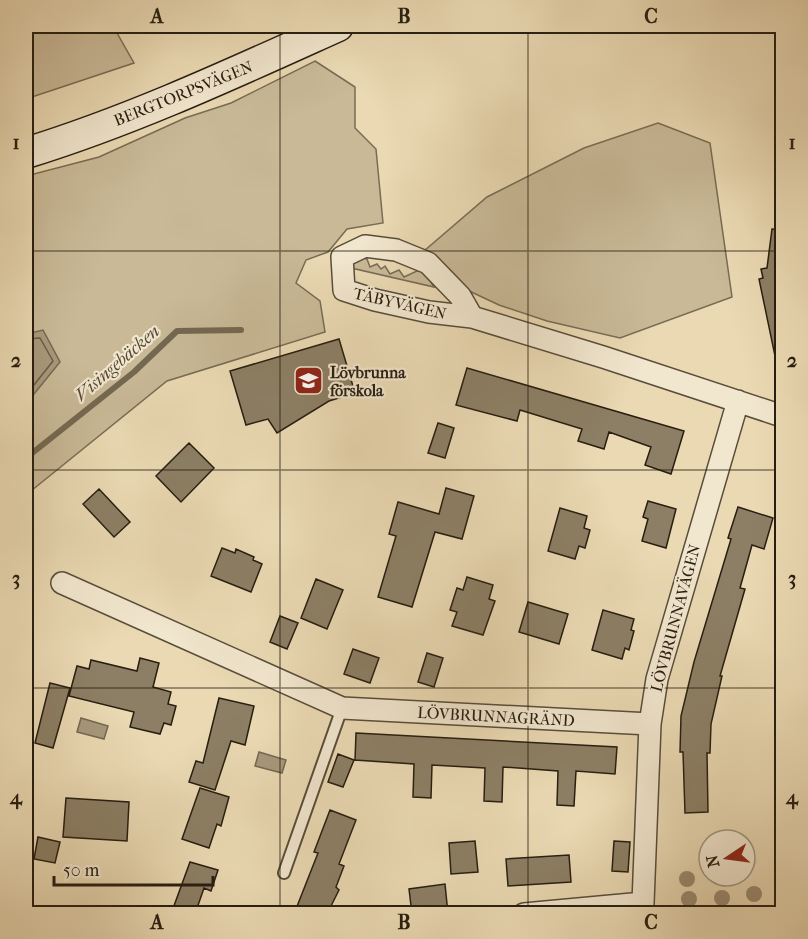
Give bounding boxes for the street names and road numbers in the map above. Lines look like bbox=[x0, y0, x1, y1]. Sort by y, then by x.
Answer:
street label: BERGTORPSVÄGEN bbox=[111, 57, 255, 130]
street label: TÄBYVÄGEN bbox=[351, 284, 448, 323]
street label: LÖVBRUNNAVÄGEN bbox=[647, 542, 704, 694]
street label: LÖVBRUNNAGRÄND bbox=[417, 703, 575, 730]

